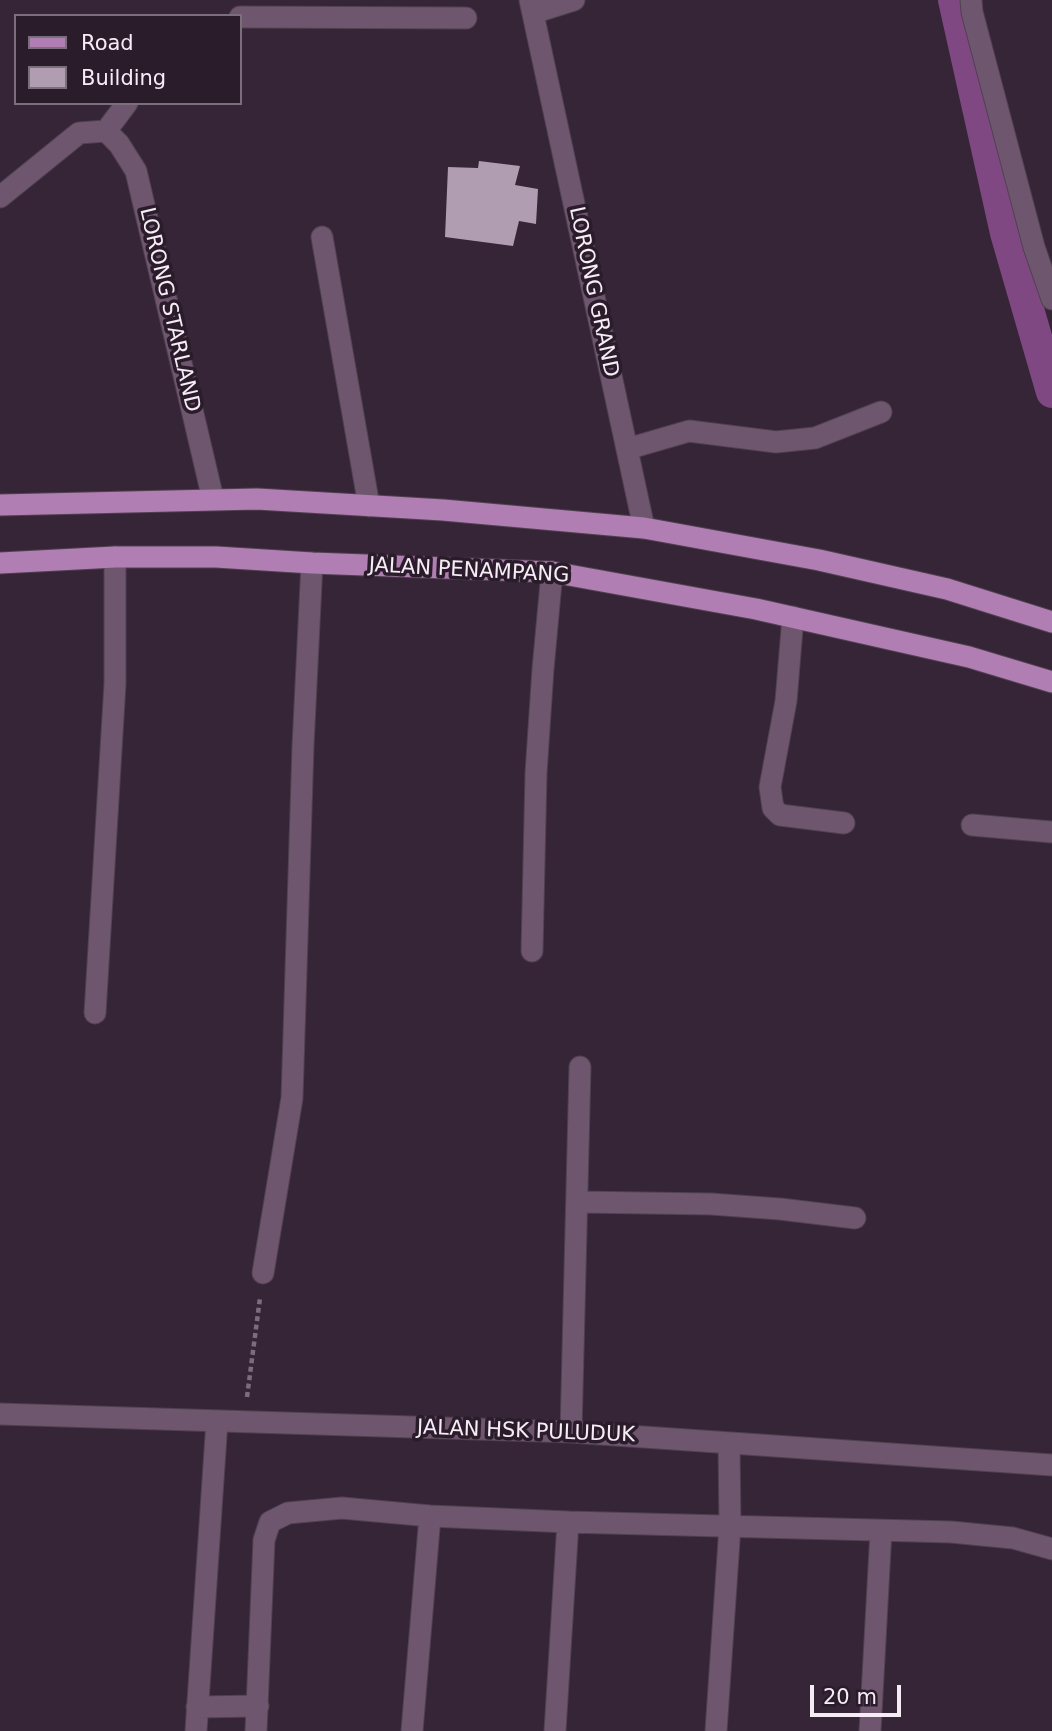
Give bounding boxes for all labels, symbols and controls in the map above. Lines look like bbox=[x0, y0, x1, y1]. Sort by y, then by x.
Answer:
legend bbox=[14, 14, 242, 105]
text: Road bbox=[81, 31, 134, 55]
text: Building bbox=[81, 66, 166, 90]
street label: LORONG STARLAND bbox=[133, 205, 205, 415]
street label: LORONG GRAND bbox=[563, 205, 623, 379]
street label: JALAN PENAMPANG bbox=[368, 553, 570, 589]
street label: JALAN HSK PULUDUK bbox=[417, 1416, 635, 1448]
scale bar bbox=[814, 1672, 905, 1716]
text: 20 m bbox=[823, 1685, 877, 1709]

